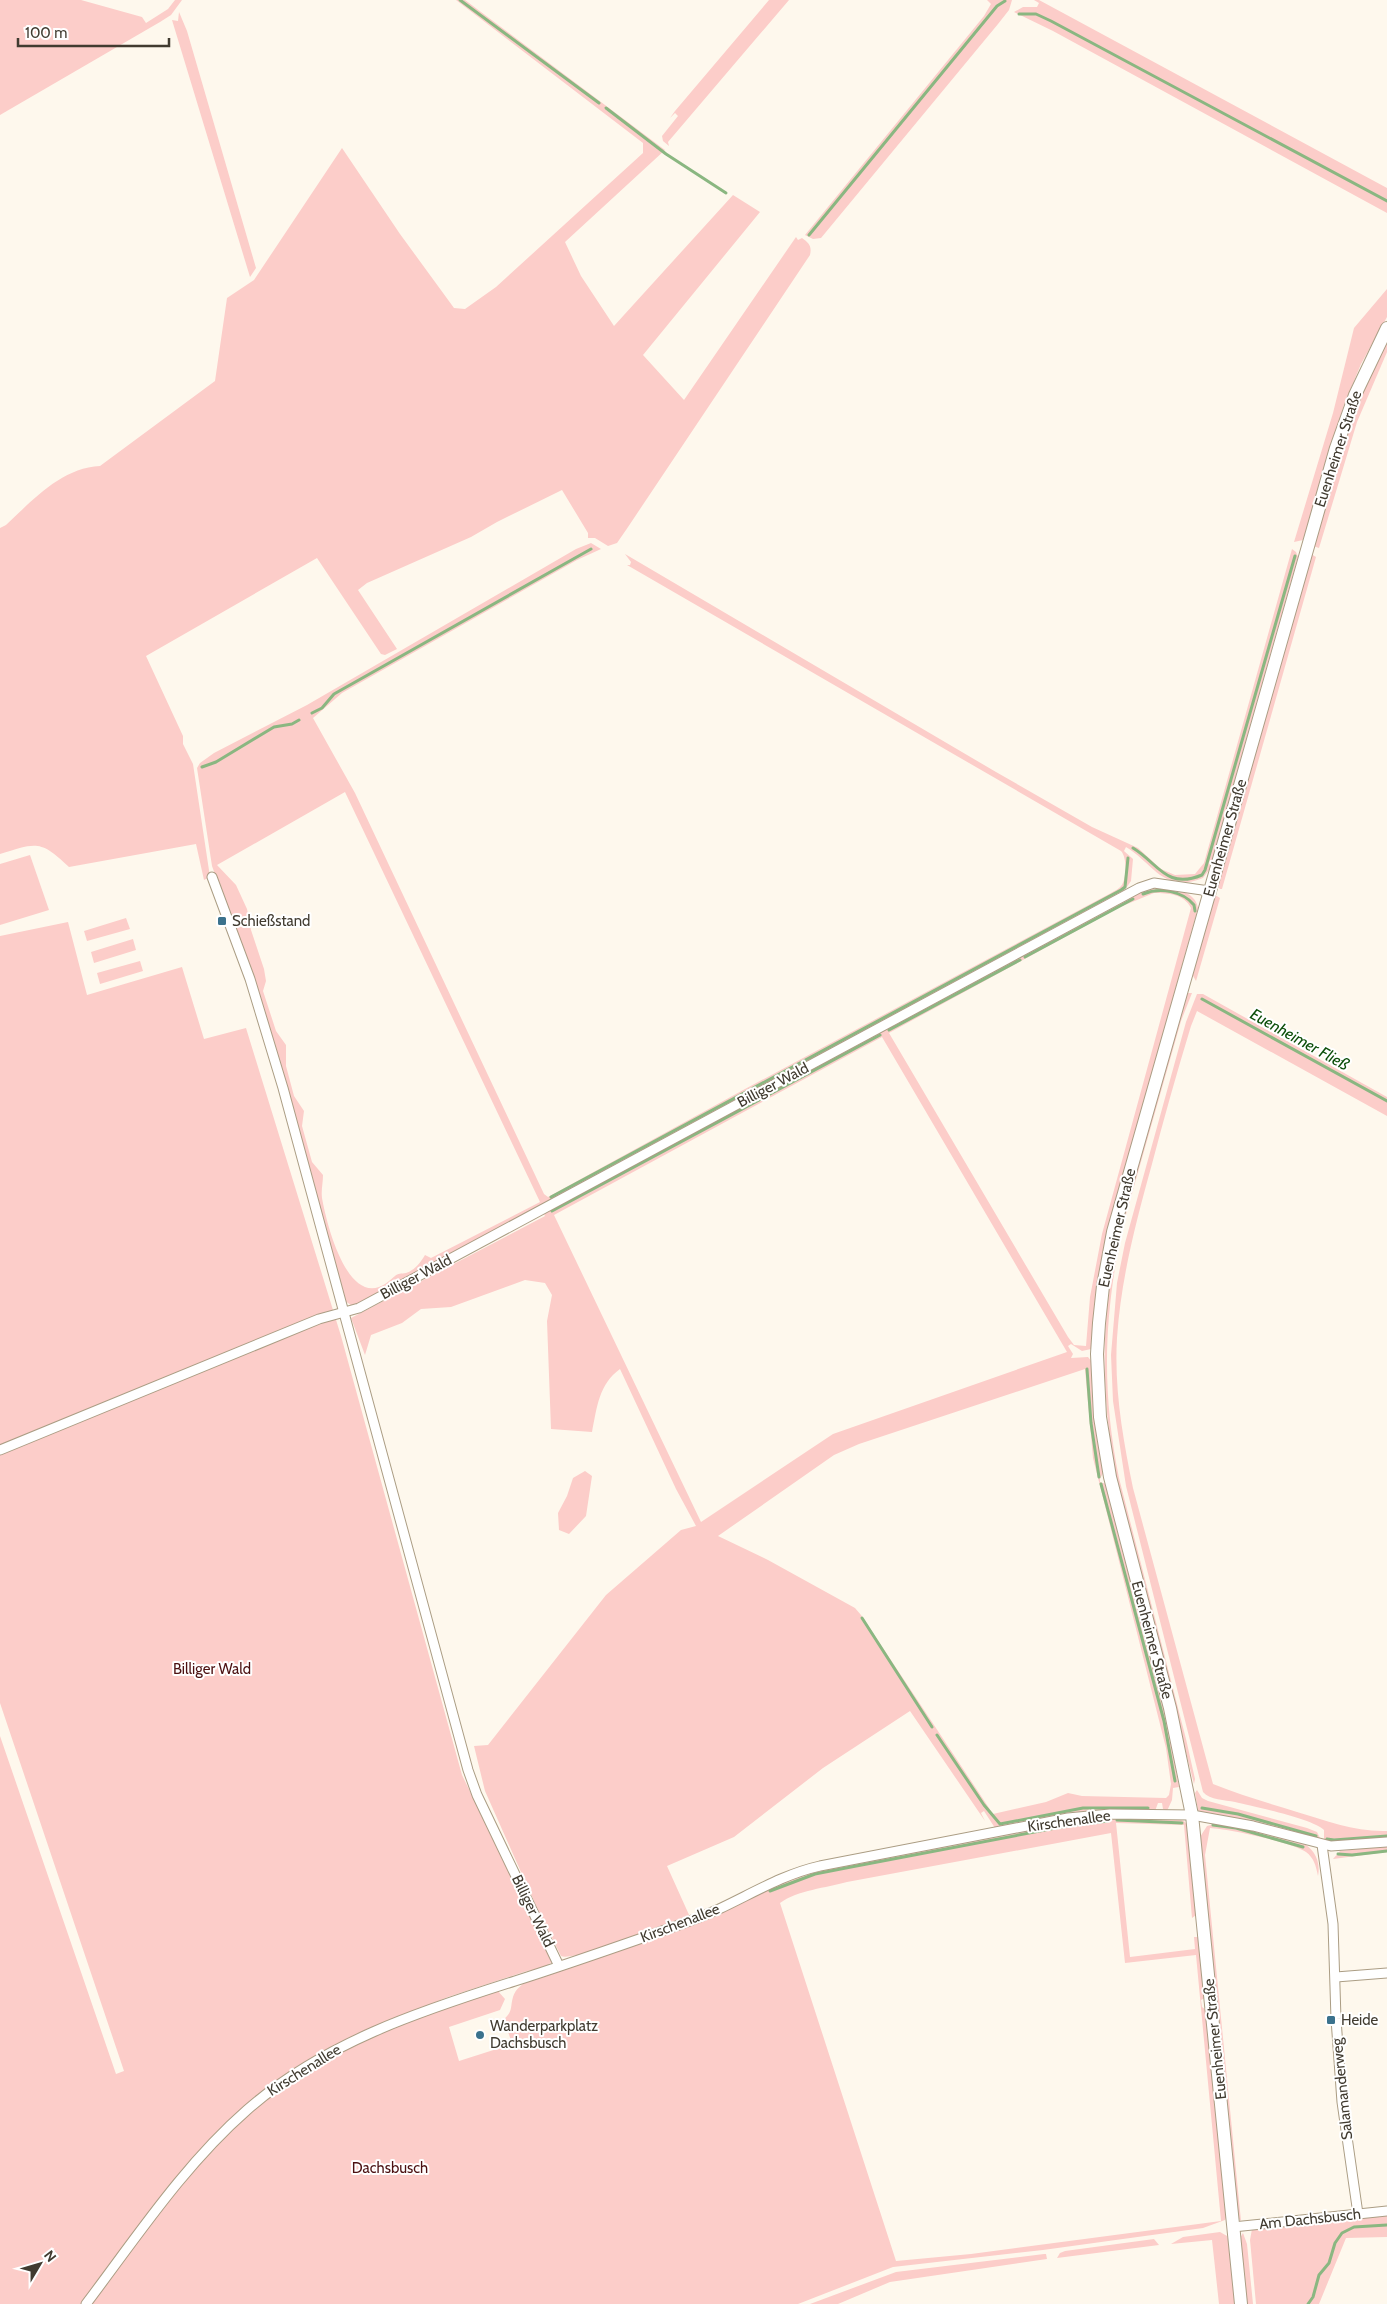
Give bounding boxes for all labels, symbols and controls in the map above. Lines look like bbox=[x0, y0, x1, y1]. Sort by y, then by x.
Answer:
scale bar bbox=[18, 15, 169, 47]
text: 100 m bbox=[25, 24, 67, 42]
street label: Euenheimer Straße bbox=[1311, 388, 1365, 510]
street label: Euenheimer Straße bbox=[1200, 777, 1250, 899]
place label: Schießstand bbox=[232, 912, 310, 930]
marker: Schießstand bbox=[216, 915, 228, 927]
water label: Euenheimer Fließ bbox=[1247, 1005, 1353, 1074]
street label: Billiger Wald bbox=[734, 1059, 812, 1111]
street label: Euenheimer Straße bbox=[1095, 1166, 1140, 1289]
street label: Billiger Wald bbox=[377, 1251, 455, 1303]
street label: Euenheimer Straße bbox=[1128, 1579, 1177, 1701]
park label: Billiger Wald bbox=[173, 1660, 251, 1678]
street label: Kirschenallee bbox=[1026, 1806, 1112, 1836]
street label: Billiger Wald bbox=[508, 1872, 558, 1950]
street label: Kirschenallee bbox=[638, 1900, 723, 1946]
street label: Euenheimer Straße bbox=[1200, 1977, 1230, 2100]
place label: Heide bbox=[1341, 2011, 1379, 2029]
marker: Heide bbox=[1325, 2014, 1337, 2026]
place label: Wanderparkplatz Dachsbusch bbox=[490, 2017, 598, 2052]
marker: Wanderparkplatz Dachsbusch bbox=[474, 2029, 486, 2041]
street label: Salamanderweg bbox=[1328, 2037, 1356, 2141]
street label: Kirschenallee bbox=[264, 2040, 344, 2100]
park label: Dachsbusch bbox=[352, 2159, 428, 2177]
street label: Am Dachsbusch bbox=[1258, 2205, 1362, 2233]
north arrow bbox=[15, 2239, 65, 2289]
text: N bbox=[40, 2247, 60, 2265]

